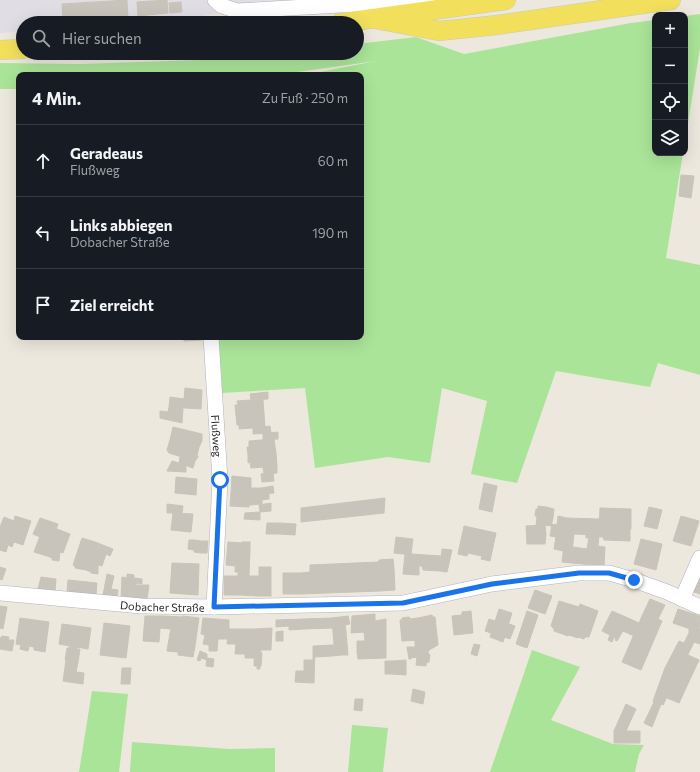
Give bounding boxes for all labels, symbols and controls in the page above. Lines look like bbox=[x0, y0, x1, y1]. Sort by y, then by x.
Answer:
map controls bbox=[652, 12, 688, 156]
button: + bbox=[652, 12, 688, 48]
search box bbox=[16, 16, 364, 60]
icon: search bbox=[30, 27, 52, 49]
text: Hier suchen bbox=[62, 29, 142, 47]
button: − bbox=[652, 48, 688, 84]
button: locate bbox=[652, 84, 688, 120]
text: 4 Min. bbox=[32, 88, 81, 109]
text: Zu Fuß · 250 m bbox=[262, 90, 348, 106]
button: layers bbox=[652, 120, 688, 156]
text: Geradeaus bbox=[70, 144, 143, 162]
icon: ahead bbox=[32, 150, 54, 172]
text: 60 m bbox=[318, 153, 348, 169]
text: Flußweg bbox=[70, 162, 120, 178]
text: Links abbiegen bbox=[70, 216, 172, 234]
icon: left bbox=[32, 222, 54, 244]
text: 190 m bbox=[312, 225, 348, 241]
text: Dobacher Straße bbox=[70, 234, 170, 250]
icon: arrive bbox=[32, 294, 54, 316]
text: Ziel erreicht bbox=[70, 296, 154, 314]
street label: Flußweg bbox=[209, 414, 225, 457]
route start bbox=[211, 471, 229, 489]
route end bbox=[625, 571, 643, 589]
street label: Dobacher Straße bbox=[120, 598, 205, 613]

